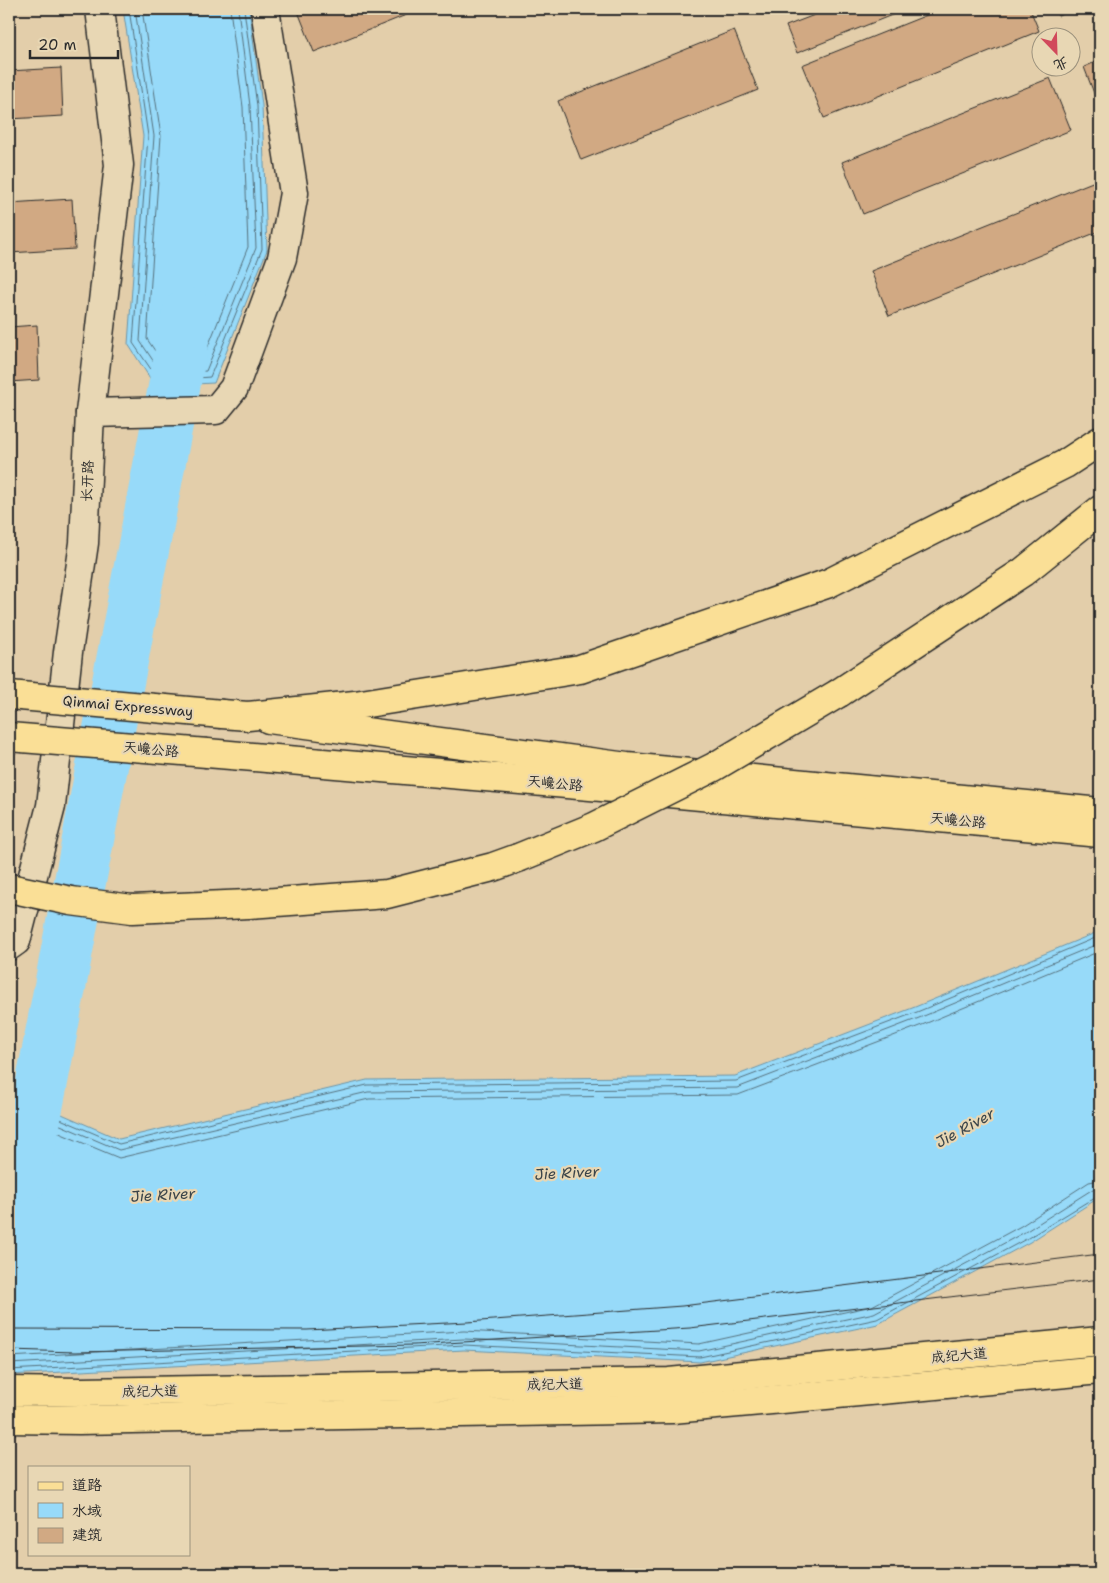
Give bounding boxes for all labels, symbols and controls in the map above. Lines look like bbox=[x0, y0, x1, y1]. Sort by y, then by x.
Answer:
scale bar bbox=[30, 28, 118, 60]
north arrow bbox=[1032, 28, 1082, 78]
text: 20 m bbox=[38, 35, 77, 55]
text: 北 bbox=[1051, 53, 1071, 75]
street label: 长开路 bbox=[77, 460, 97, 502]
street label: Qinmai Expressway bbox=[62, 691, 194, 721]
street label: 天巉公路 bbox=[122, 738, 180, 760]
street label: 天巉公路 bbox=[526, 772, 584, 794]
street label: 天巉公路 bbox=[929, 809, 987, 831]
water label: Jie River bbox=[932, 1103, 999, 1152]
water label: Jie River bbox=[534, 1161, 601, 1185]
water label: Jie River bbox=[130, 1183, 197, 1207]
street label: 成纪大道 bbox=[930, 1344, 988, 1366]
street label: 成纪大道 bbox=[527, 1375, 583, 1393]
street label: 成纪大道 bbox=[122, 1382, 178, 1400]
legend bbox=[28, 1466, 190, 1556]
text: 道路 bbox=[72, 1475, 102, 1495]
text: 水域 bbox=[72, 1501, 102, 1521]
text: 建筑 bbox=[72, 1525, 102, 1545]

